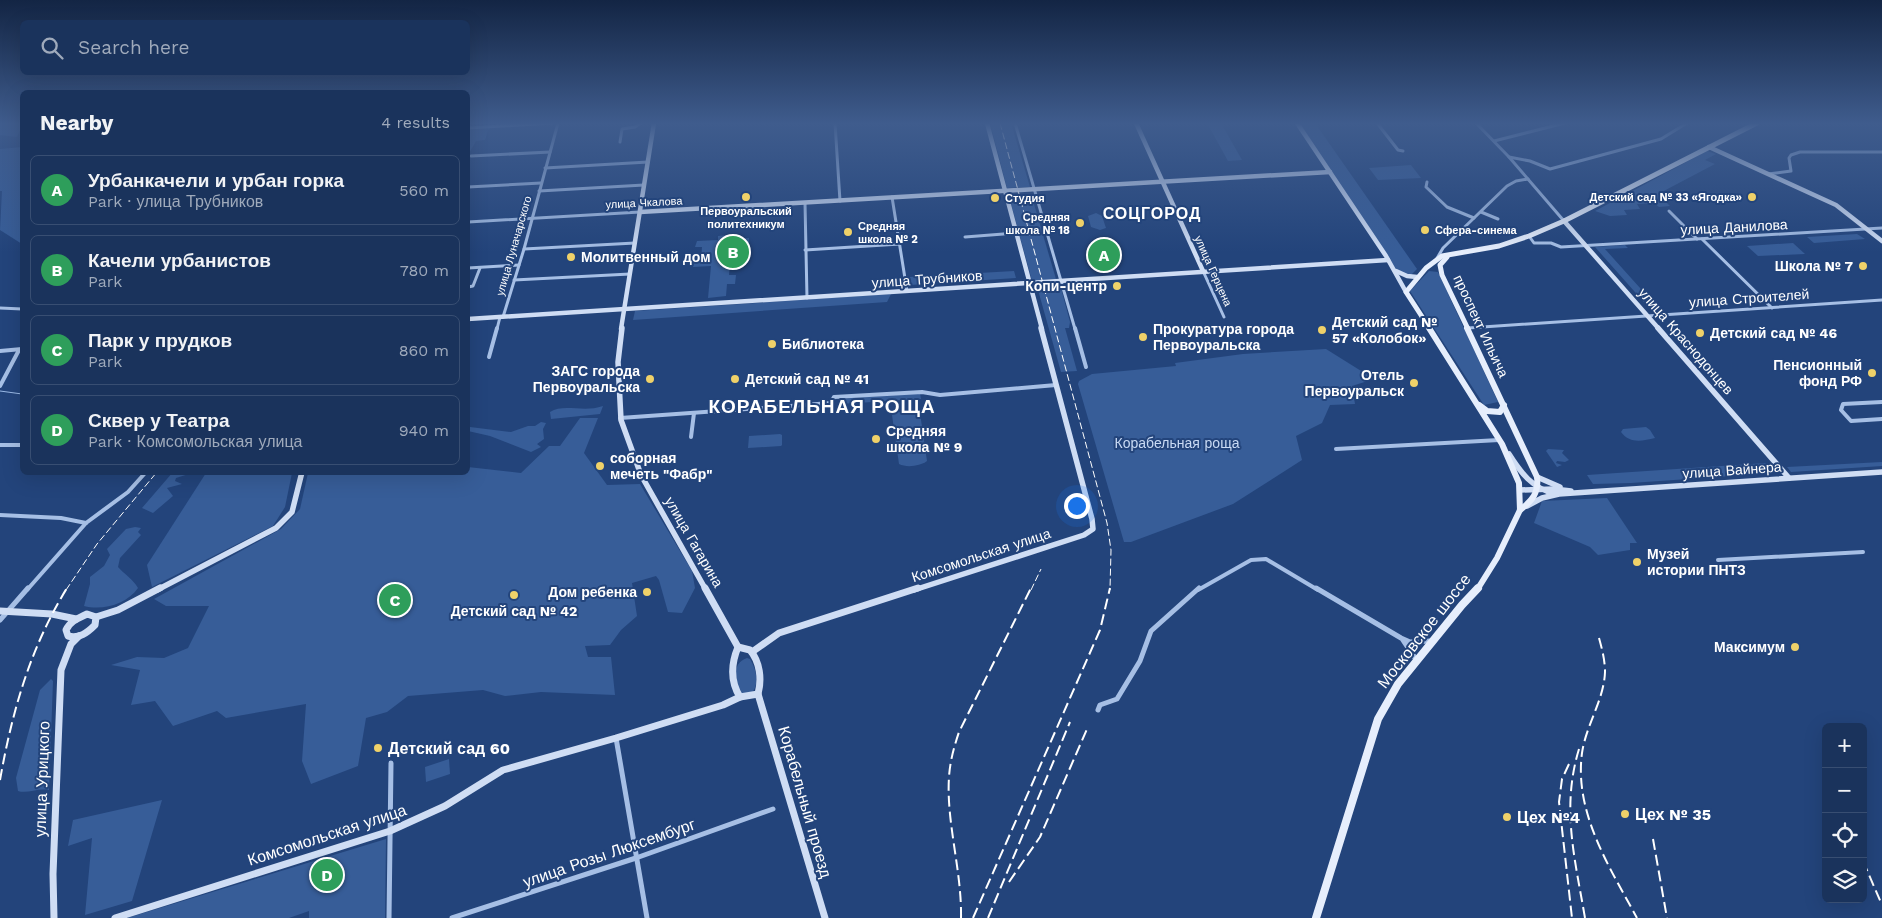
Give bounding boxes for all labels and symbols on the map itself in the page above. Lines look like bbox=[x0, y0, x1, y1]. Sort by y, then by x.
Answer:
marker: Первоуральский политехникум bbox=[740, 191, 752, 203]
place label: Детский сад № 33 «Ягодка» bbox=[1589, 191, 1743, 204]
marker: Детский сад № 33 «Ягодка» bbox=[1746, 191, 1758, 203]
marker: Студия bbox=[989, 192, 1001, 204]
place label: Студия bbox=[1005, 192, 1045, 205]
street label: улица Чкалова bbox=[605, 194, 684, 212]
street label: улица Луначарского bbox=[494, 195, 534, 297]
district label: СОЦГОРОД bbox=[1103, 204, 1201, 223]
place label: Первоуральский политехникум bbox=[700, 205, 792, 231]
place label: Средняя школа № 18 bbox=[1005, 211, 1070, 237]
street label: улица Данилова bbox=[1680, 216, 1788, 238]
marker: Средняя школа № 18 bbox=[1074, 217, 1086, 229]
place label: Средняя школа № 2 bbox=[858, 220, 918, 246]
marker: Сфера-синема bbox=[1419, 224, 1431, 236]
place label: Сфера-синема bbox=[1435, 224, 1518, 237]
marker: Средняя школа № 2 bbox=[842, 226, 854, 238]
pin: B bbox=[717, 233, 749, 271]
street label: улица Герцена bbox=[1192, 234, 1235, 309]
pin: A bbox=[1088, 236, 1120, 274]
place label: Молитвенный дом bbox=[581, 249, 711, 265]
marker: Молитвенный дом bbox=[565, 251, 577, 263]
place label: Школа № 7 bbox=[1775, 258, 1853, 274]
marker: Школа № 7 bbox=[1857, 260, 1869, 272]
street label: улица Трубников bbox=[871, 267, 983, 291]
street label: проспект Ильича bbox=[1450, 272, 1512, 380]
place label: Копи-центр bbox=[1025, 278, 1107, 294]
marker: Копи-центр bbox=[1111, 280, 1123, 292]
street label: улица Краснодонцев bbox=[1635, 284, 1737, 398]
street label: улица Строителей bbox=[1688, 286, 1810, 310]
place label: Детский сад № 57 «Колобок» bbox=[1332, 314, 1437, 346]
place label: Прокуратура города Первоуральска bbox=[1153, 321, 1294, 353]
marker: Детский сад № 57 «Колобок» bbox=[1316, 324, 1328, 336]
place label: Детский сад № 46 bbox=[1710, 325, 1837, 341]
marker: Детский сад № 46 bbox=[1694, 327, 1706, 339]
marker: Прокуратура города Первоуральска bbox=[1137, 331, 1149, 343]
place label: Библиотека bbox=[782, 336, 864, 352]
marker: Библиотека bbox=[766, 338, 778, 350]
place label: Пенсионный фонд РФ bbox=[1773, 357, 1862, 389]
place label: ЗАГС города Первоуральска bbox=[533, 363, 640, 395]
place label: Отель Первоуральск bbox=[1305, 367, 1405, 399]
marker: Пенсионный фонд РФ bbox=[1866, 367, 1878, 379]
place label: Детский сад № 41 bbox=[745, 371, 869, 387]
marker: ЗАГС города Первоуральска bbox=[644, 373, 656, 385]
marker: Детский сад № 41 bbox=[729, 373, 741, 385]
marker: Отель Первоуральск bbox=[1408, 377, 1420, 389]
district label: КОРАБЕЛЬНАЯ РОЩА bbox=[708, 395, 936, 418]
place label: Средняя школа № 9 bbox=[886, 423, 962, 455]
marker: Средняя школа № 9 bbox=[870, 433, 882, 445]
park label: Корабельная роща bbox=[1115, 435, 1240, 451]
place label: соборная мечеть "Фабр" bbox=[610, 450, 712, 482]
street label: улица Вайнера bbox=[1682, 459, 1782, 481]
marker: соборная мечеть "Фабр" bbox=[594, 460, 606, 472]
your location bbox=[1064, 493, 1090, 519]
street label: улица Гагарина bbox=[662, 494, 726, 590]
street label: Комсомольская улица bbox=[910, 525, 1053, 585]
place label: Музей истории ПНТЗ bbox=[1647, 546, 1746, 578]
marker: Музей истории ПНТЗ bbox=[1631, 556, 1643, 568]
street label: Московское шоссе bbox=[1373, 570, 1475, 692]
pin: C bbox=[379, 581, 411, 619]
place label: Дом ребенка bbox=[548, 584, 637, 600]
marker: Дом ребенка bbox=[641, 586, 653, 598]
marker: Детский сад № 42 bbox=[508, 589, 520, 601]
place label: Детский сад № 42 bbox=[451, 603, 577, 619]
place label: Максимум bbox=[1714, 639, 1785, 655]
marker: Максимум bbox=[1789, 641, 1801, 653]
street label: улица Урицкого bbox=[30, 720, 54, 837]
street label: Корабельный проезд bbox=[774, 724, 836, 881]
place label: Детский сад 60 bbox=[388, 739, 510, 758]
marker: Детский сад 60 bbox=[372, 742, 384, 754]
street label: Комсомольская улица bbox=[245, 800, 409, 870]
place label: Цех № 35 bbox=[1635, 805, 1711, 824]
place label: Цех №4 bbox=[1517, 808, 1580, 827]
marker: Цех № 35 bbox=[1619, 808, 1631, 820]
marker: Цех №4 bbox=[1501, 811, 1513, 823]
street label: улица Розы Люксембург bbox=[520, 814, 698, 891]
pin: D bbox=[311, 856, 343, 894]

